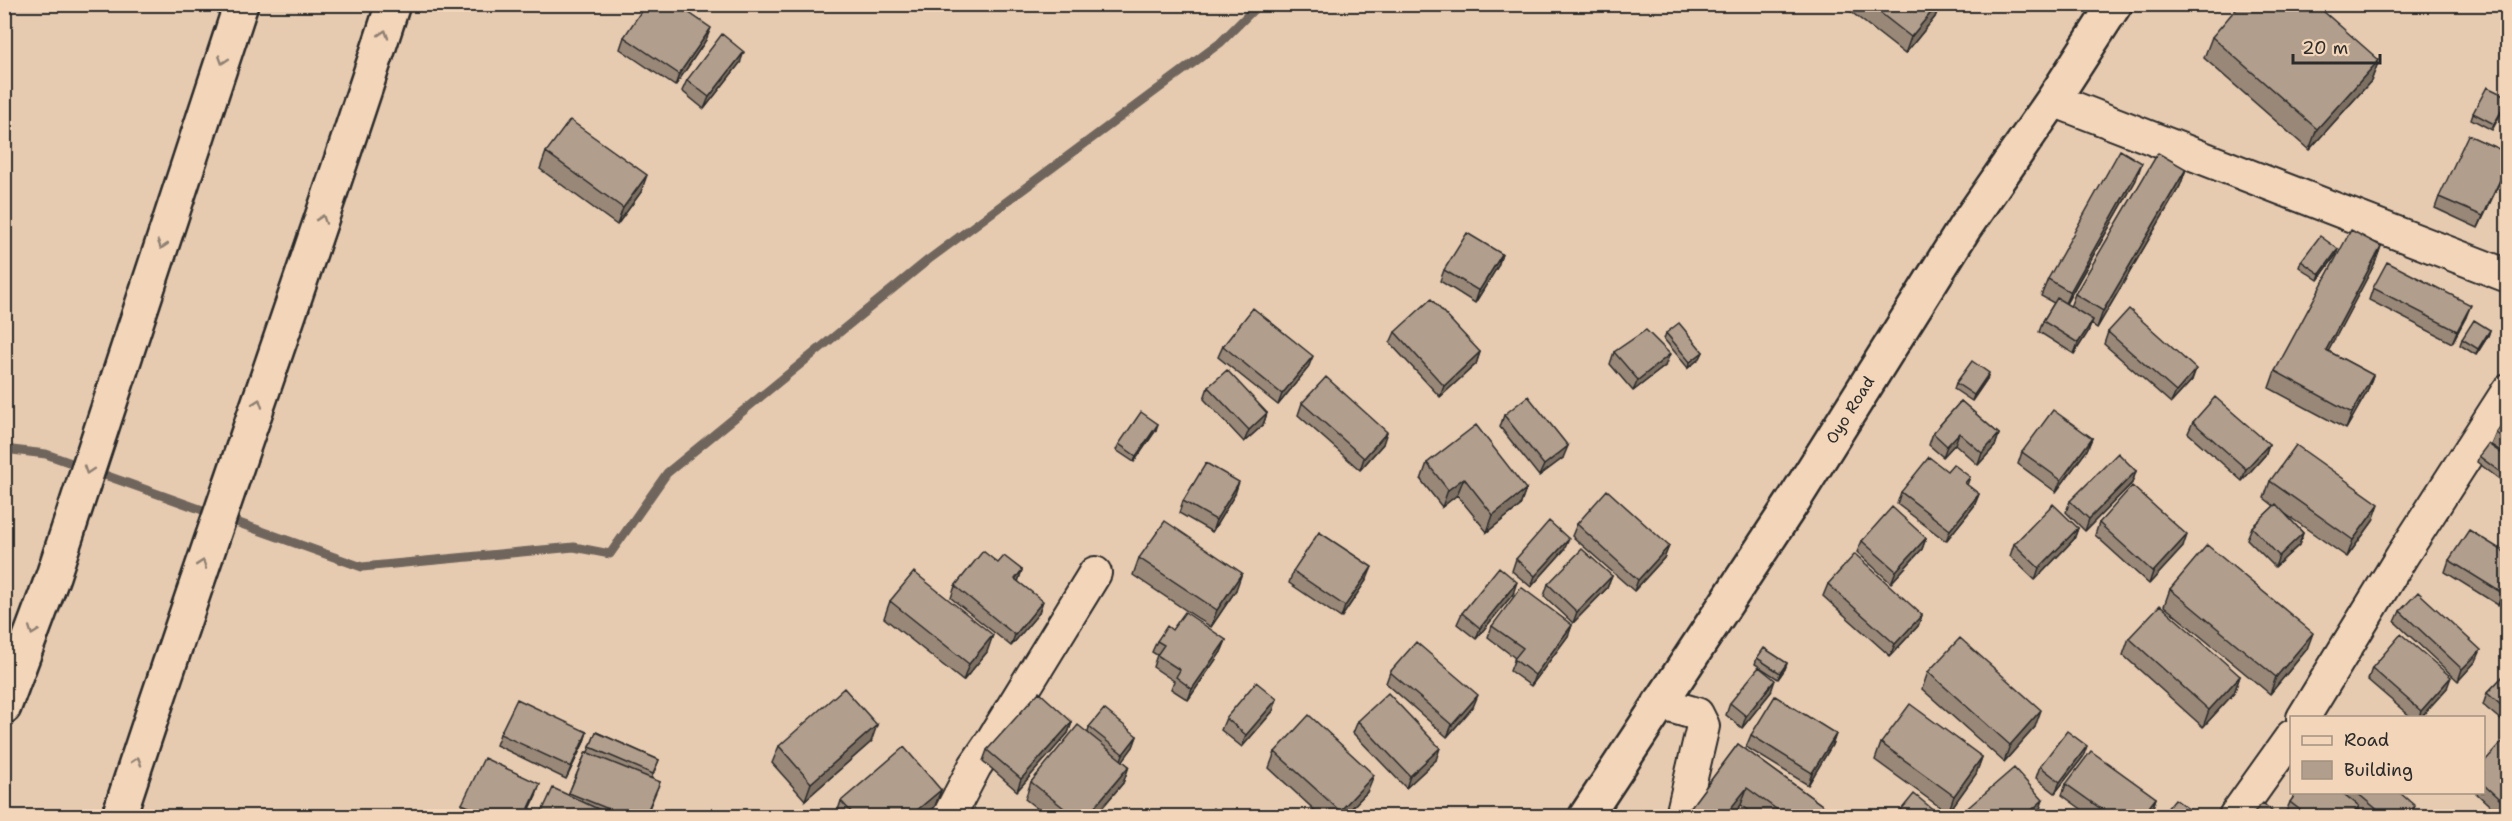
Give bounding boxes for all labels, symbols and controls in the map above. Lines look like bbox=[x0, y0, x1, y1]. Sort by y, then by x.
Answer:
scale bar bbox=[2293, 27, 2380, 65]
one-way arrow bbox=[376, 29, 389, 40]
text: 20 m bbox=[2302, 36, 2348, 60]
one-way arrow bbox=[218, 54, 230, 65]
one-way arrow bbox=[315, 214, 327, 225]
one-way arrow bbox=[156, 239, 169, 250]
street label: Oyo Road bbox=[1821, 372, 1879, 448]
one-way arrow bbox=[250, 398, 263, 409]
one-way arrow bbox=[83, 464, 95, 475]
one-way arrow bbox=[194, 559, 207, 570]
one-way arrow bbox=[28, 625, 40, 636]
legend bbox=[2290, 716, 2485, 794]
text: Road bbox=[2344, 728, 2389, 752]
one-way arrow bbox=[129, 756, 142, 767]
text: Building bbox=[2344, 758, 2413, 782]

